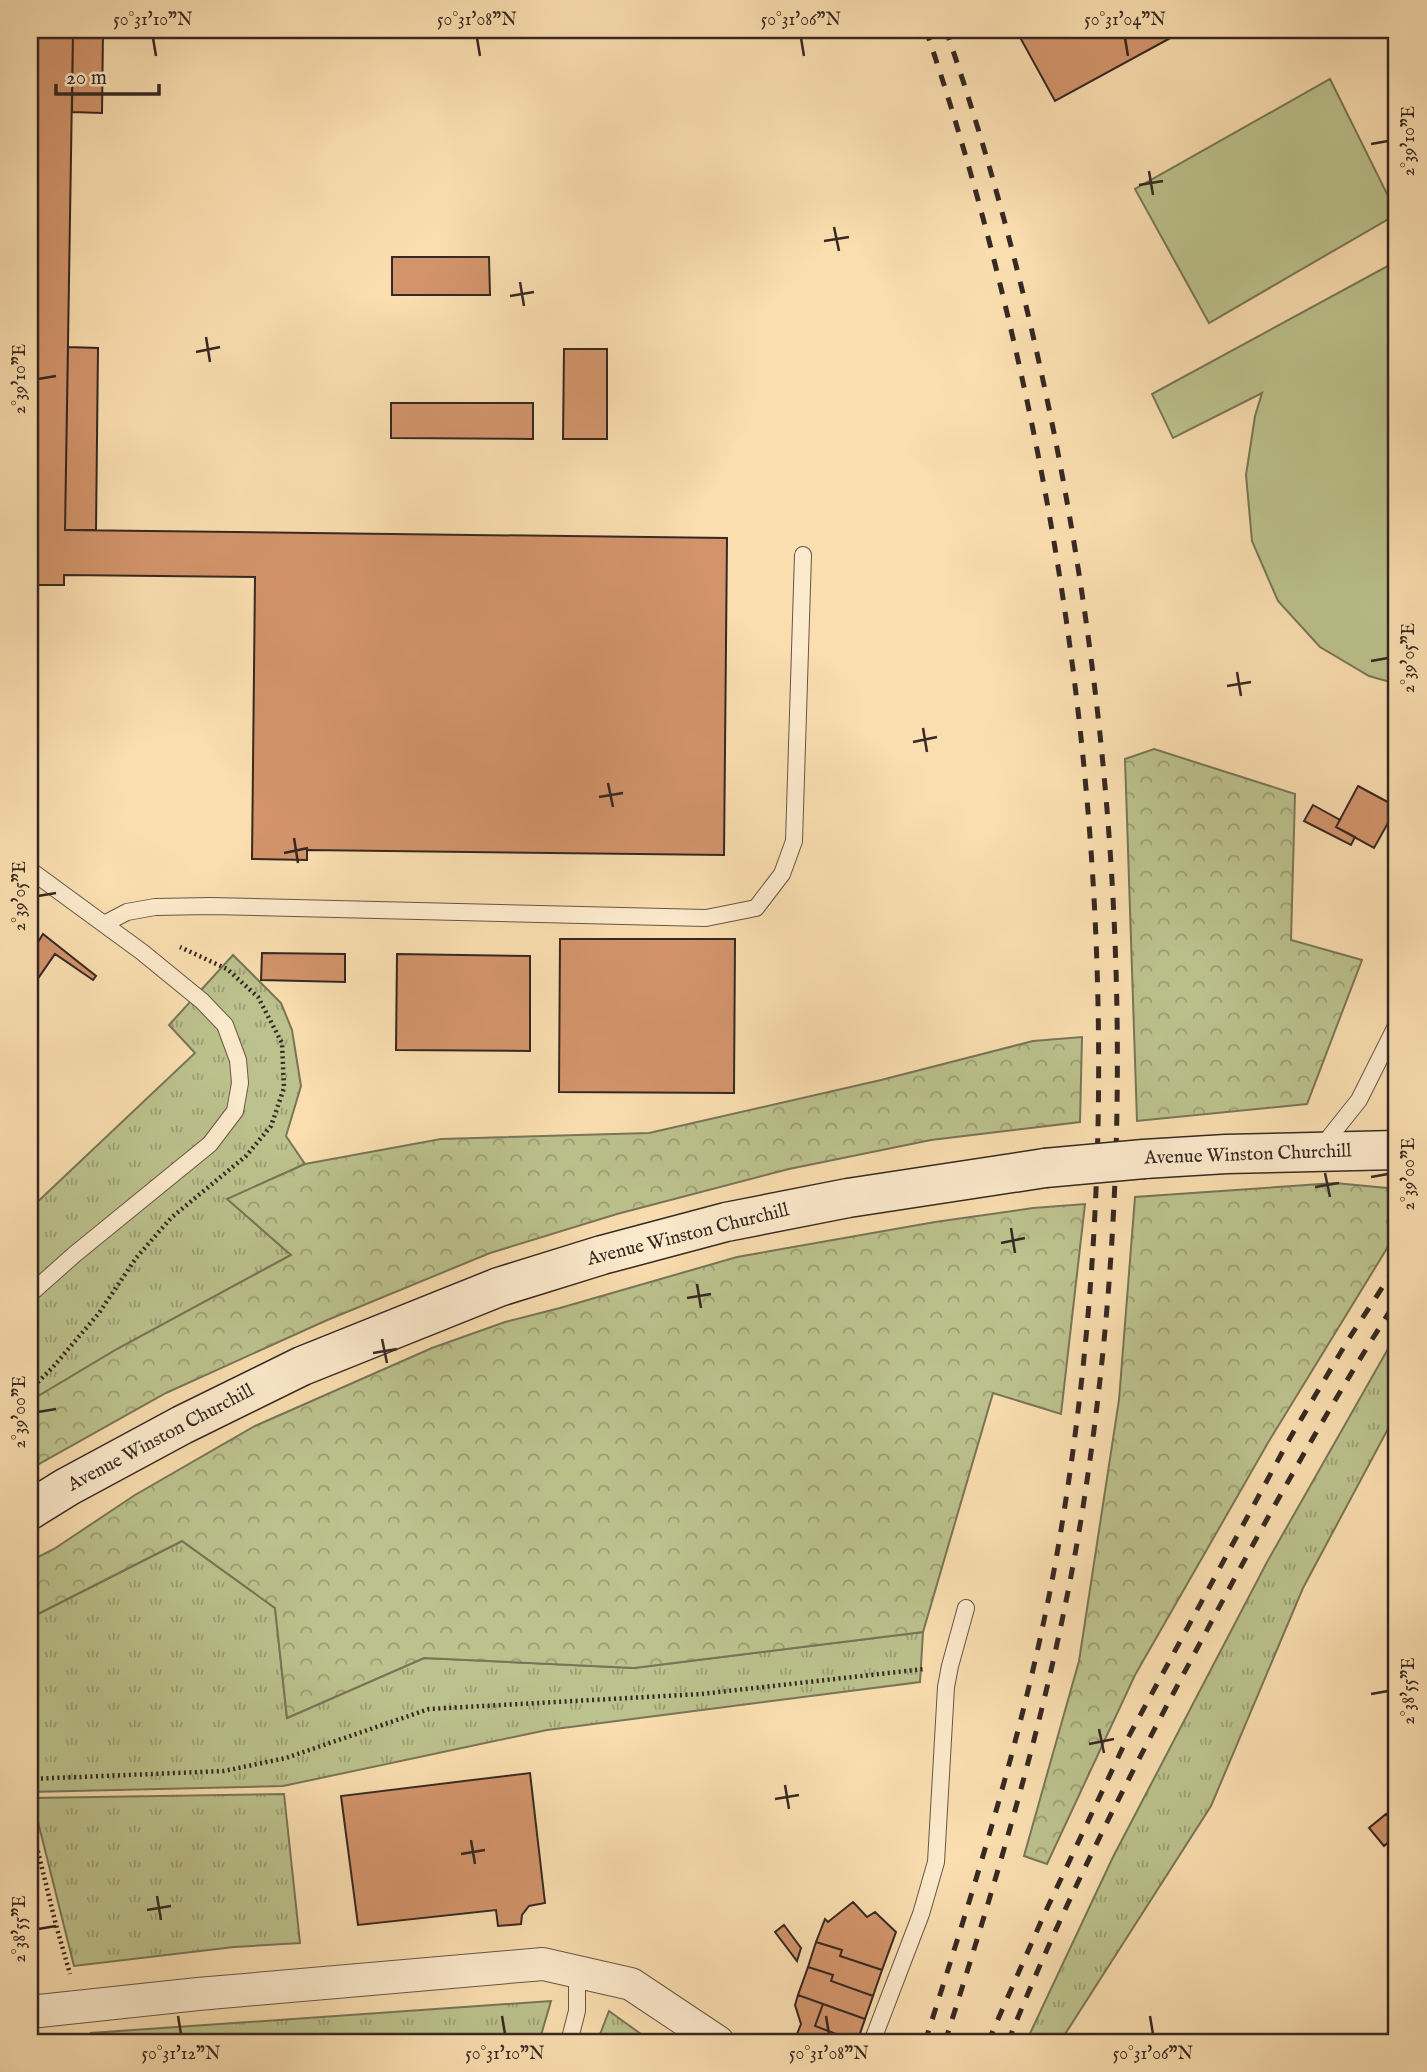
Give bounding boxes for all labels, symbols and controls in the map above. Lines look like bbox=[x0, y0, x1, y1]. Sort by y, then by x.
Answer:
text: 50°31'10"N bbox=[113, 9, 193, 32]
text: 50°31'08"N bbox=[437, 9, 517, 32]
text: 50°31'06"N bbox=[761, 9, 842, 32]
text: 50°31'04"N bbox=[1084, 9, 1166, 32]
scale bar bbox=[56, 52, 159, 96]
text: 20 m bbox=[66, 65, 107, 92]
text: 2°39'10"E bbox=[1398, 106, 1421, 176]
text: 2°39'10"E bbox=[9, 344, 32, 414]
text: 2°39'05"E bbox=[1398, 623, 1421, 693]
text: 2°39'05"E bbox=[9, 861, 32, 931]
text: 2°39'00"E bbox=[1398, 1138, 1421, 1210]
street label: Avenue Winston Churchill bbox=[1143, 1139, 1353, 1171]
street label: Avenue Winston Churchill bbox=[584, 1198, 792, 1272]
text: 2°39'00"E bbox=[9, 1376, 32, 1448]
street label: Avenue Winston Churchill bbox=[63, 1378, 259, 1498]
text: 2°38'55"E bbox=[1398, 1657, 1421, 1725]
text: 2°38'55"E bbox=[9, 1895, 32, 1963]
text: 50°31'12"N bbox=[141, 2043, 221, 2066]
text: 50°31'10"N bbox=[465, 2043, 545, 2066]
text: 50°31'08"N bbox=[789, 2043, 869, 2066]
text: 50°31'06"N bbox=[1113, 2043, 1194, 2066]

